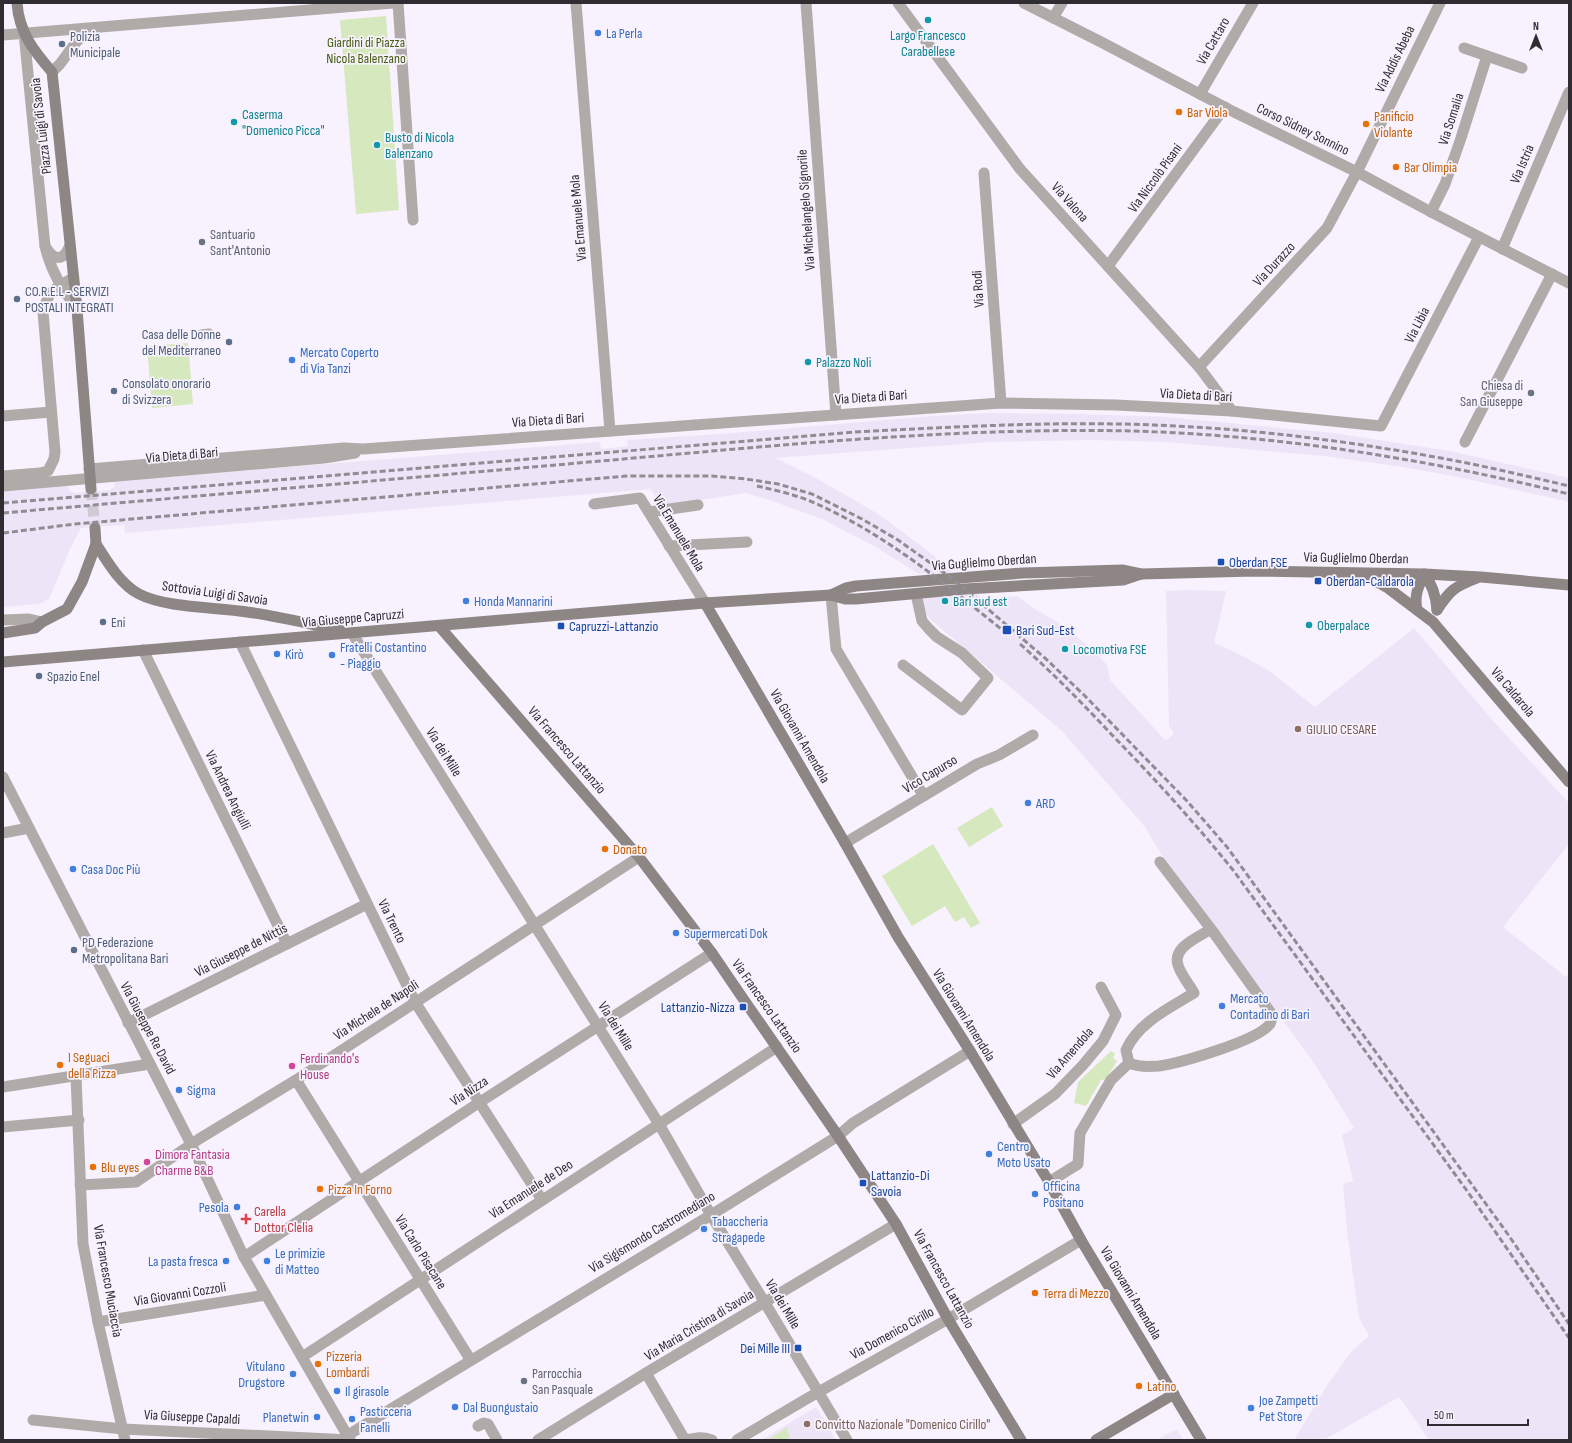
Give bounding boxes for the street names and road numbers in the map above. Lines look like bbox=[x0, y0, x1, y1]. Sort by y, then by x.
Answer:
street label: Via Cattaro bbox=[1193, 14, 1233, 68]
street label: Via Addis Abeba bbox=[1371, 23, 1419, 95]
street label: Piazza Luigi di Savoia bbox=[27, 77, 55, 175]
street label: Via Somalia bbox=[1435, 91, 1467, 147]
street label: Corso Sidney Sonnino bbox=[1254, 99, 1352, 159]
street label: Via Niccolò Pisani bbox=[1124, 140, 1186, 216]
street label: Via Istria bbox=[1506, 142, 1538, 186]
street label: Via Michelangelo Signorile bbox=[793, 149, 819, 271]
street label: Via Emanuele Mola bbox=[566, 174, 590, 262]
street label: Via Valona bbox=[1048, 179, 1092, 225]
street label: Via Durazzo bbox=[1249, 238, 1299, 290]
street label: Via Rodi bbox=[968, 270, 988, 308]
street label: Via Libia bbox=[1401, 304, 1433, 346]
street label: Via Dieta di Bari bbox=[1159, 385, 1233, 405]
street label: Via Dieta di Bari bbox=[834, 386, 908, 408]
street label: Via Dieta di Bari bbox=[511, 409, 585, 431]
street label: Via Dieta di Bari bbox=[145, 443, 219, 467]
street label: Via Emanuele Mola bbox=[649, 491, 709, 575]
street label: Via Guglielmo Oberdan bbox=[1303, 549, 1409, 567]
street label: Via Guglielmo Oberdan bbox=[931, 550, 1037, 574]
street label: Sottovia Luigi di Savoia bbox=[161, 577, 269, 609]
street label: Via Giuseppe Capruzzi bbox=[301, 605, 405, 631]
street label: Via Caldarola bbox=[1487, 664, 1539, 720]
street label: Via Giovanni Amendola bbox=[766, 686, 834, 786]
street label: Via Francesco Lattanzio bbox=[524, 703, 610, 797]
street label: Via dei Mille bbox=[422, 724, 466, 780]
street label: Via Andrea Angiulli bbox=[202, 748, 254, 832]
street label: Vico Capurso bbox=[900, 751, 961, 797]
street label: Via Trento bbox=[374, 896, 410, 946]
street label: Via Giuseppe de Nittis bbox=[192, 919, 290, 981]
street label: Via Francesco Lattanzio bbox=[728, 956, 806, 1056]
street label: Via Giovanni Amendola bbox=[929, 966, 999, 1064]
street label: Via Michele de Napoli bbox=[330, 976, 422, 1044]
street label: Via Giuseppe Re David bbox=[117, 979, 180, 1077]
street label: Via dei Mille bbox=[594, 998, 638, 1054]
street label: Via Amendola bbox=[1043, 1024, 1097, 1082]
street label: Via Nizza bbox=[447, 1073, 491, 1109]
street label: Via Emanuele de Deo bbox=[486, 1155, 576, 1222]
street label: Via Sigismondo Castromediano bbox=[586, 1188, 718, 1276]
street label: Via Carlo Pisacane bbox=[391, 1212, 451, 1292]
street label: Via Francesco Muciaccia bbox=[90, 1224, 126, 1338]
street label: Via Francesco Lattanzio bbox=[910, 1227, 978, 1332]
street label: Via Giovanni Amendola bbox=[1096, 1243, 1166, 1343]
street label: Via dei Mille bbox=[762, 1276, 804, 1332]
street label: Via Giovanni Cozzoli bbox=[133, 1278, 227, 1310]
street label: Via Maria Cristina di Savoia bbox=[641, 1286, 757, 1364]
street label: Via Domenico Cirillo bbox=[847, 1303, 937, 1363]
street label: Via Giuseppe Capaldi bbox=[143, 1406, 241, 1428]

